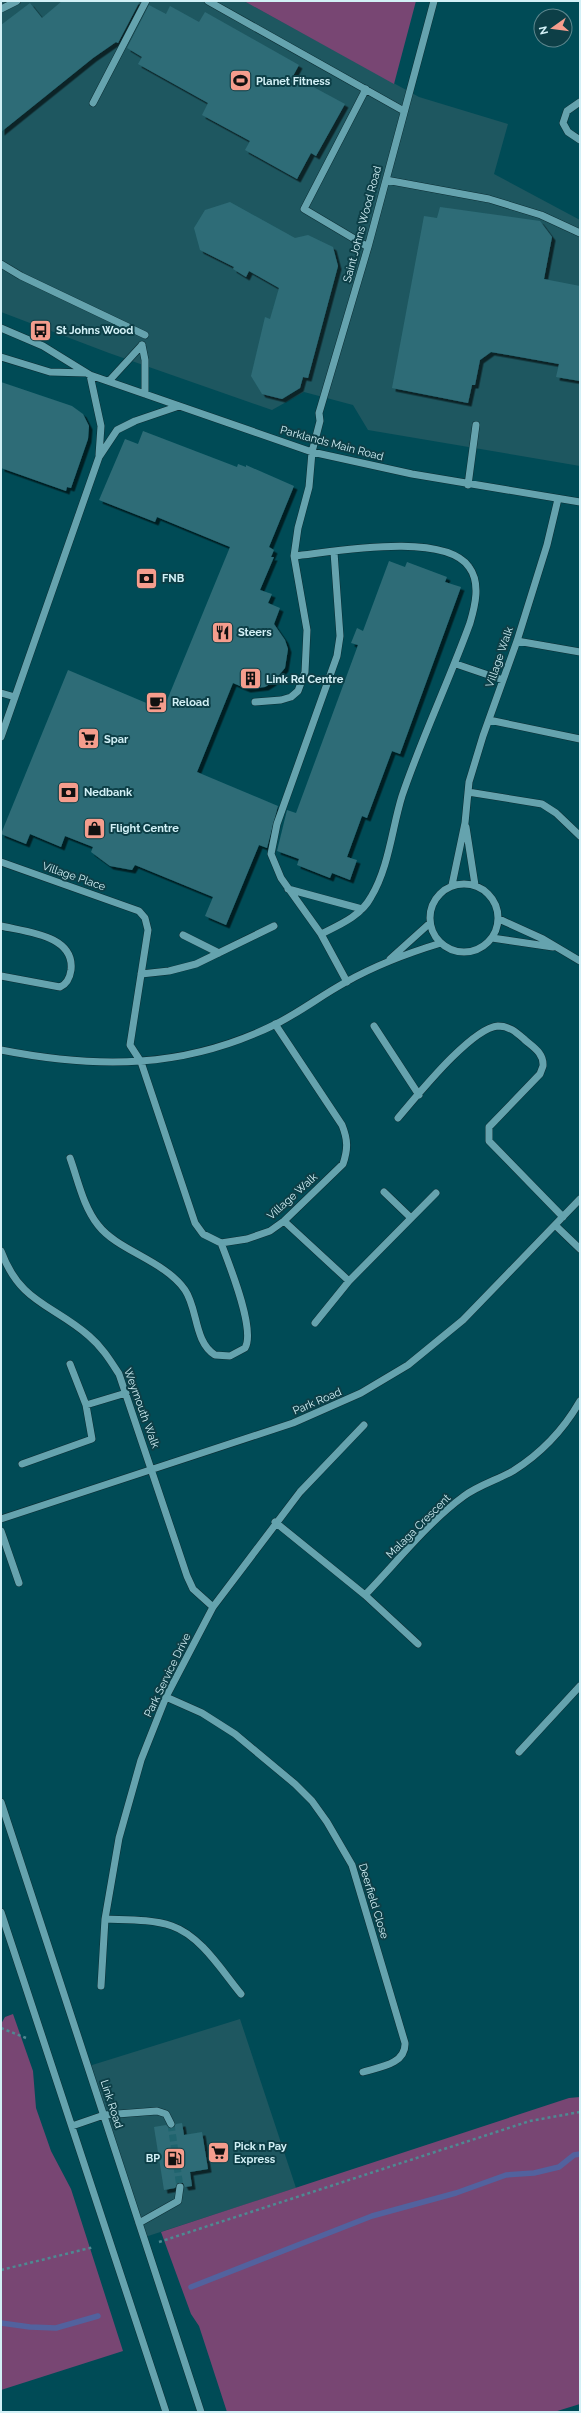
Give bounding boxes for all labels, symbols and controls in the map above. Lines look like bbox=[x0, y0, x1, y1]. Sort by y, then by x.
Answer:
north arrow bbox=[533, 8, 573, 48]
text: N bbox=[536, 25, 551, 36]
sports icon: Planet Fitness bbox=[228, 68, 254, 94]
place label: Planet Fitness bbox=[256, 75, 331, 88]
street label: Saint Johns Wood Road bbox=[341, 164, 384, 284]
bus stop icon: St Johns Wood bbox=[28, 317, 54, 343]
place label: St Johns Wood bbox=[56, 324, 133, 337]
street label: Parklands Main Road bbox=[279, 423, 385, 464]
bank icon: FNB bbox=[133, 565, 159, 591]
place label: FNB bbox=[162, 572, 185, 585]
restaurant icon: Steers bbox=[209, 619, 235, 645]
street label: Village Walk bbox=[483, 625, 516, 689]
place label: Steers bbox=[238, 626, 272, 639]
building icon: Link Rd Centre bbox=[237, 666, 263, 692]
place label: Link Rd Centre bbox=[266, 673, 344, 686]
cafe icon: Reload bbox=[143, 689, 169, 715]
place label: Reload bbox=[172, 696, 209, 709]
supermarket icon: Spar bbox=[75, 726, 101, 752]
place label: Spar bbox=[104, 733, 129, 746]
bank icon: Nedbank bbox=[55, 779, 81, 805]
place label: Nedbank bbox=[84, 786, 133, 799]
shop icon: Flight Centre bbox=[81, 815, 107, 841]
place label: Flight Centre bbox=[110, 822, 179, 835]
street label: Village Place bbox=[40, 860, 108, 894]
street label: Village Walk bbox=[264, 1170, 320, 1222]
street label: Weymouth Walk bbox=[121, 1366, 162, 1450]
street label: Park Road bbox=[291, 1385, 344, 1418]
street label: Malaga Crescent bbox=[383, 1491, 453, 1561]
street label: Park Service Drive bbox=[141, 1631, 194, 1719]
street label: Deerfield Close bbox=[356, 1862, 391, 1941]
street label: Link Road bbox=[98, 2078, 126, 2130]
supermarket icon: Pick n Pay Express bbox=[205, 2139, 231, 2165]
place label: Pick n Pay Express bbox=[234, 2140, 287, 2166]
fuel station icon: BP bbox=[162, 2145, 188, 2171]
place label: BP bbox=[146, 2152, 160, 2165]

